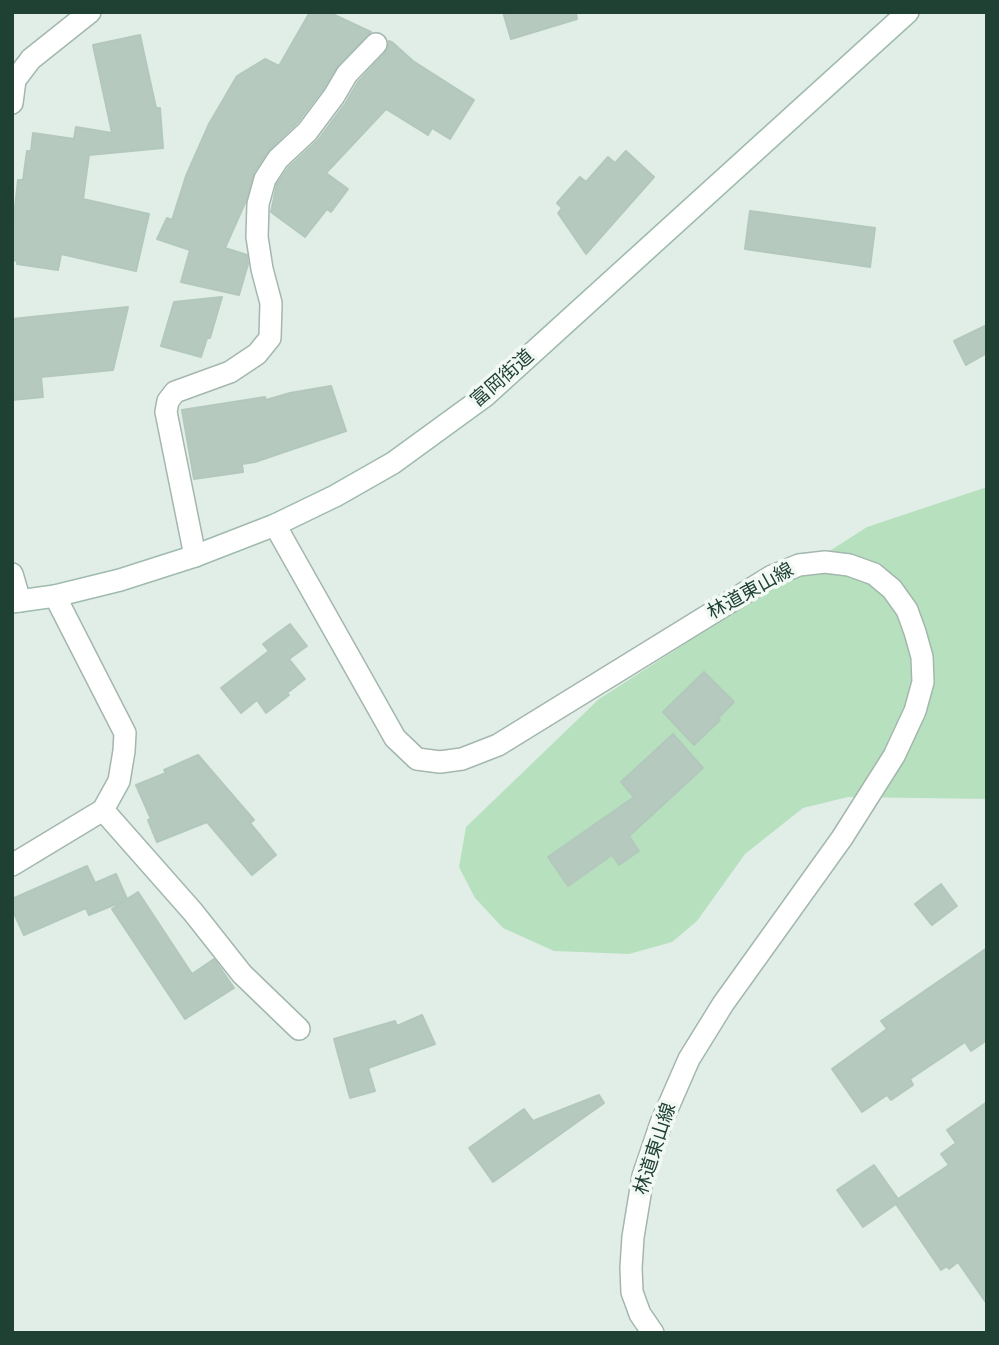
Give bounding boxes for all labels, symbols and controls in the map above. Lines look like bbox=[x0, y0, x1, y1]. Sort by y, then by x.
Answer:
street label: 富岡街道 bbox=[467, 345, 539, 413]
street label: 林道東山線 bbox=[704, 559, 798, 625]
street label: 林道東山線 bbox=[630, 1100, 682, 1198]

